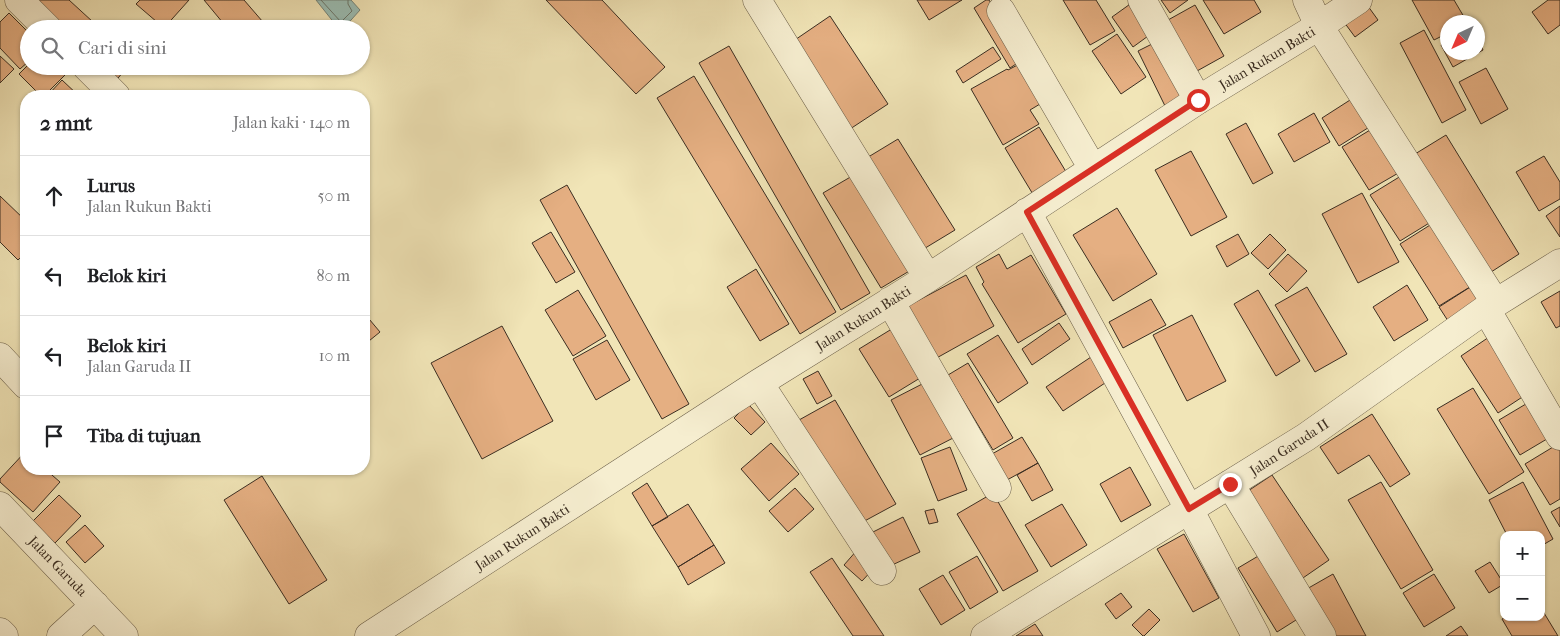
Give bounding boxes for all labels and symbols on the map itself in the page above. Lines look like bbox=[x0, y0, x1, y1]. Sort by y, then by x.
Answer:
north arrow bbox=[1440, 15, 1485, 60]
street label: Jalan Rukun Bakti bbox=[1215, 23, 1318, 94]
route start bbox=[1187, 89, 1210, 112]
street label: Jalan Rukun Bakti bbox=[812, 282, 914, 355]
street label: Jalan Garuda II bbox=[1246, 415, 1333, 480]
route end bbox=[1219, 473, 1242, 496]
street label: Jalan Rukun Bakti bbox=[471, 501, 573, 575]
street label: Jalan Garuda bbox=[24, 532, 91, 600]

